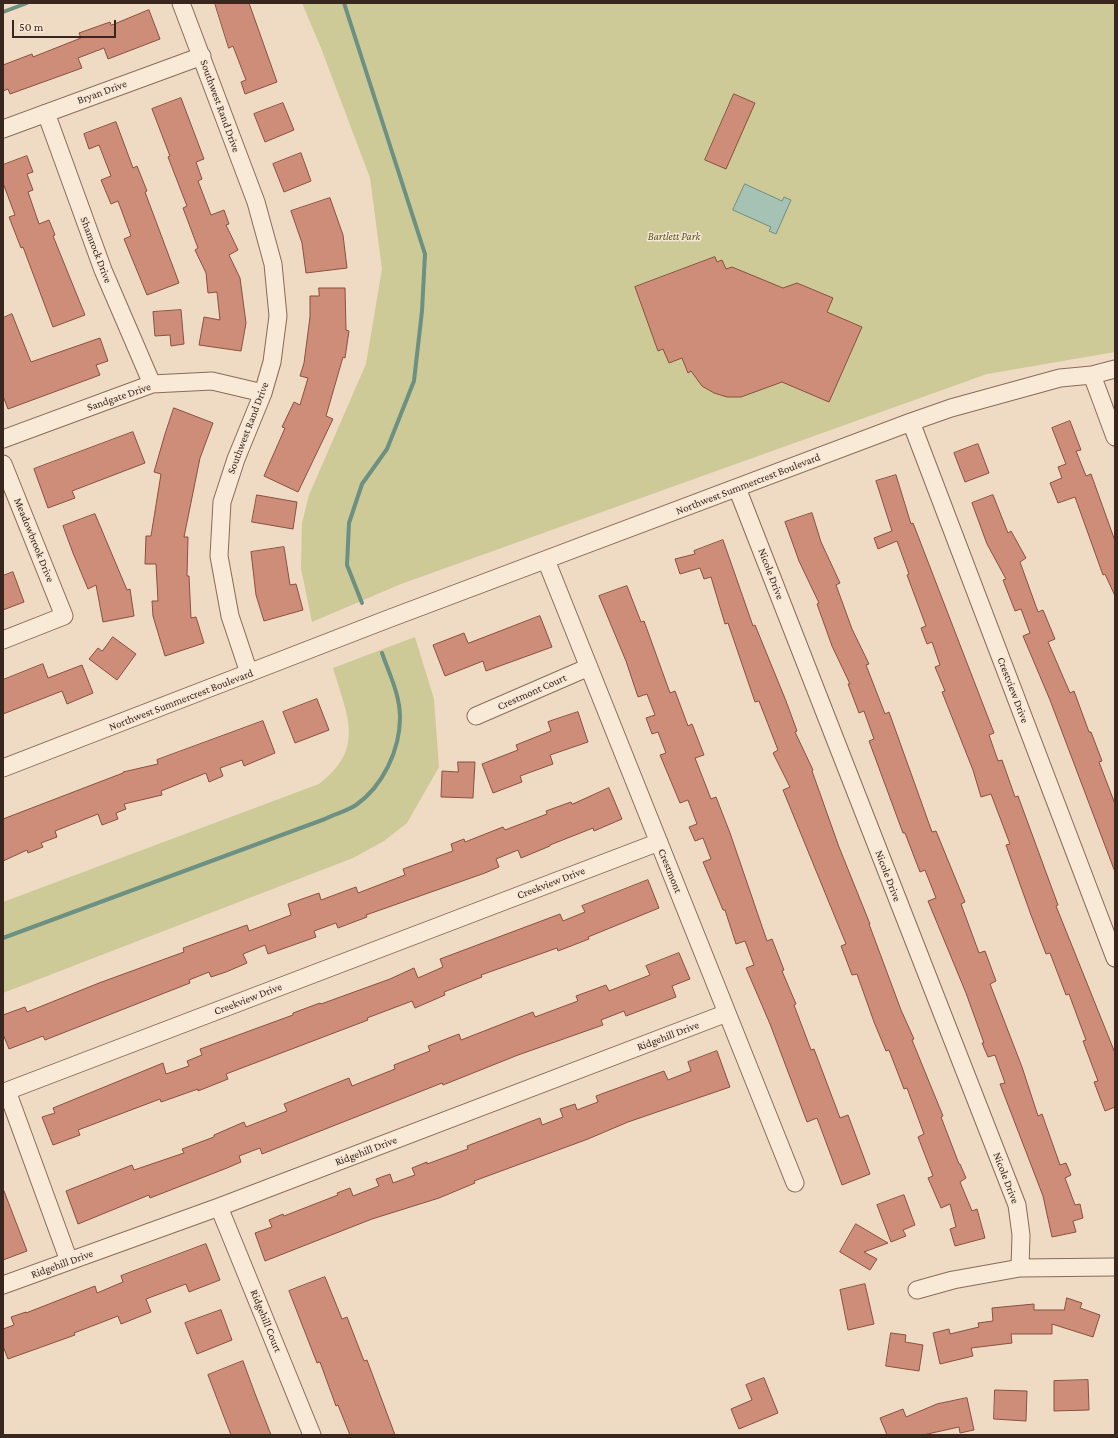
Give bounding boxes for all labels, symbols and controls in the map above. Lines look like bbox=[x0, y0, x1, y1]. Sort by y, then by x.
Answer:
scale bar bbox=[14, 12, 118, 38]
text: 50 m bbox=[19, 20, 43, 34]
street label: Southwest Rand Drive bbox=[197, 58, 243, 154]
street label: Bryan Drive bbox=[75, 77, 129, 107]
street label: Shamrock Drive bbox=[77, 215, 115, 285]
park label: Bartlett Park bbox=[648, 230, 700, 244]
street label: Sandgate Drive bbox=[85, 380, 153, 414]
street label: Southwest Rand Drive bbox=[224, 380, 272, 476]
street label: Northwest Summercrest Boulevard bbox=[674, 450, 822, 518]
street label: Meadowbrook Drive bbox=[11, 496, 57, 584]
street label: Nicole Drive bbox=[755, 547, 787, 601]
street label: Crestview Drive bbox=[994, 655, 1032, 725]
street label: Northwest Summercrest Boulevard bbox=[107, 666, 255, 734]
street label: Crestmont Court bbox=[495, 671, 569, 713]
street label: Crestmont bbox=[655, 847, 685, 895]
street label: Nicole Drive bbox=[872, 849, 904, 903]
street label: Creekview Drive bbox=[515, 864, 587, 902]
street label: Creekview Drive bbox=[212, 980, 284, 1018]
street label: Ridgehill Drive bbox=[635, 1018, 701, 1054]
street label: Ridgehill Drive bbox=[333, 1133, 399, 1169]
street label: Nicole Drive bbox=[990, 1151, 1022, 1205]
street label: Ridgehill Drive bbox=[29, 1247, 95, 1281]
street label: Ridgehill Court bbox=[247, 1288, 285, 1354]

